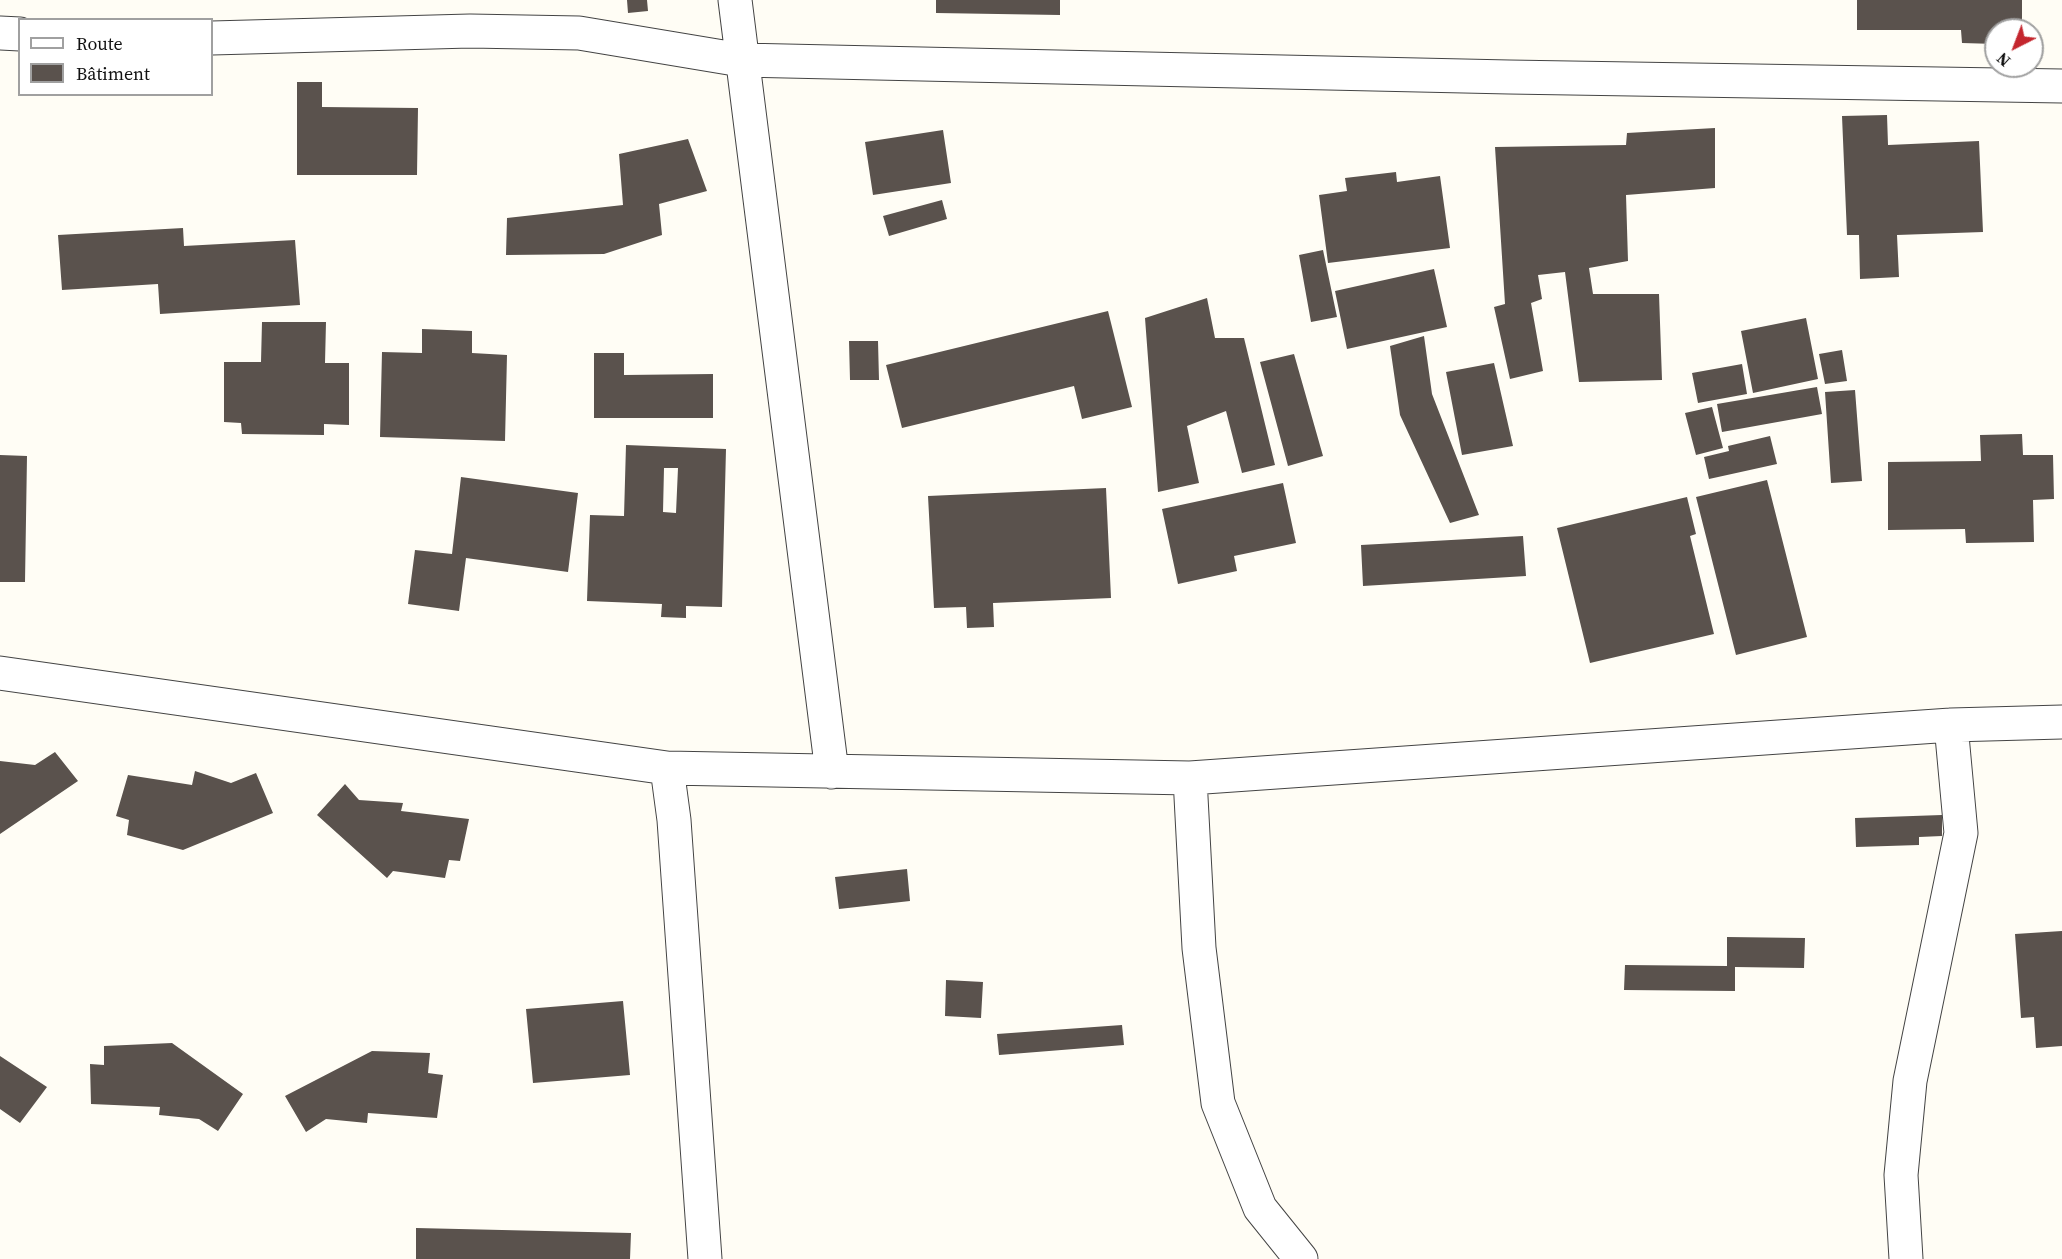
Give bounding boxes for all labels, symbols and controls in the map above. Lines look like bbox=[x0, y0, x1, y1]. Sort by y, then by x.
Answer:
legend bbox=[18, 18, 213, 96]
north arrow bbox=[1984, 18, 2044, 78]
text: Route bbox=[76, 31, 123, 56]
text: N bbox=[1992, 48, 2015, 72]
text: Bâtiment bbox=[76, 61, 150, 86]

